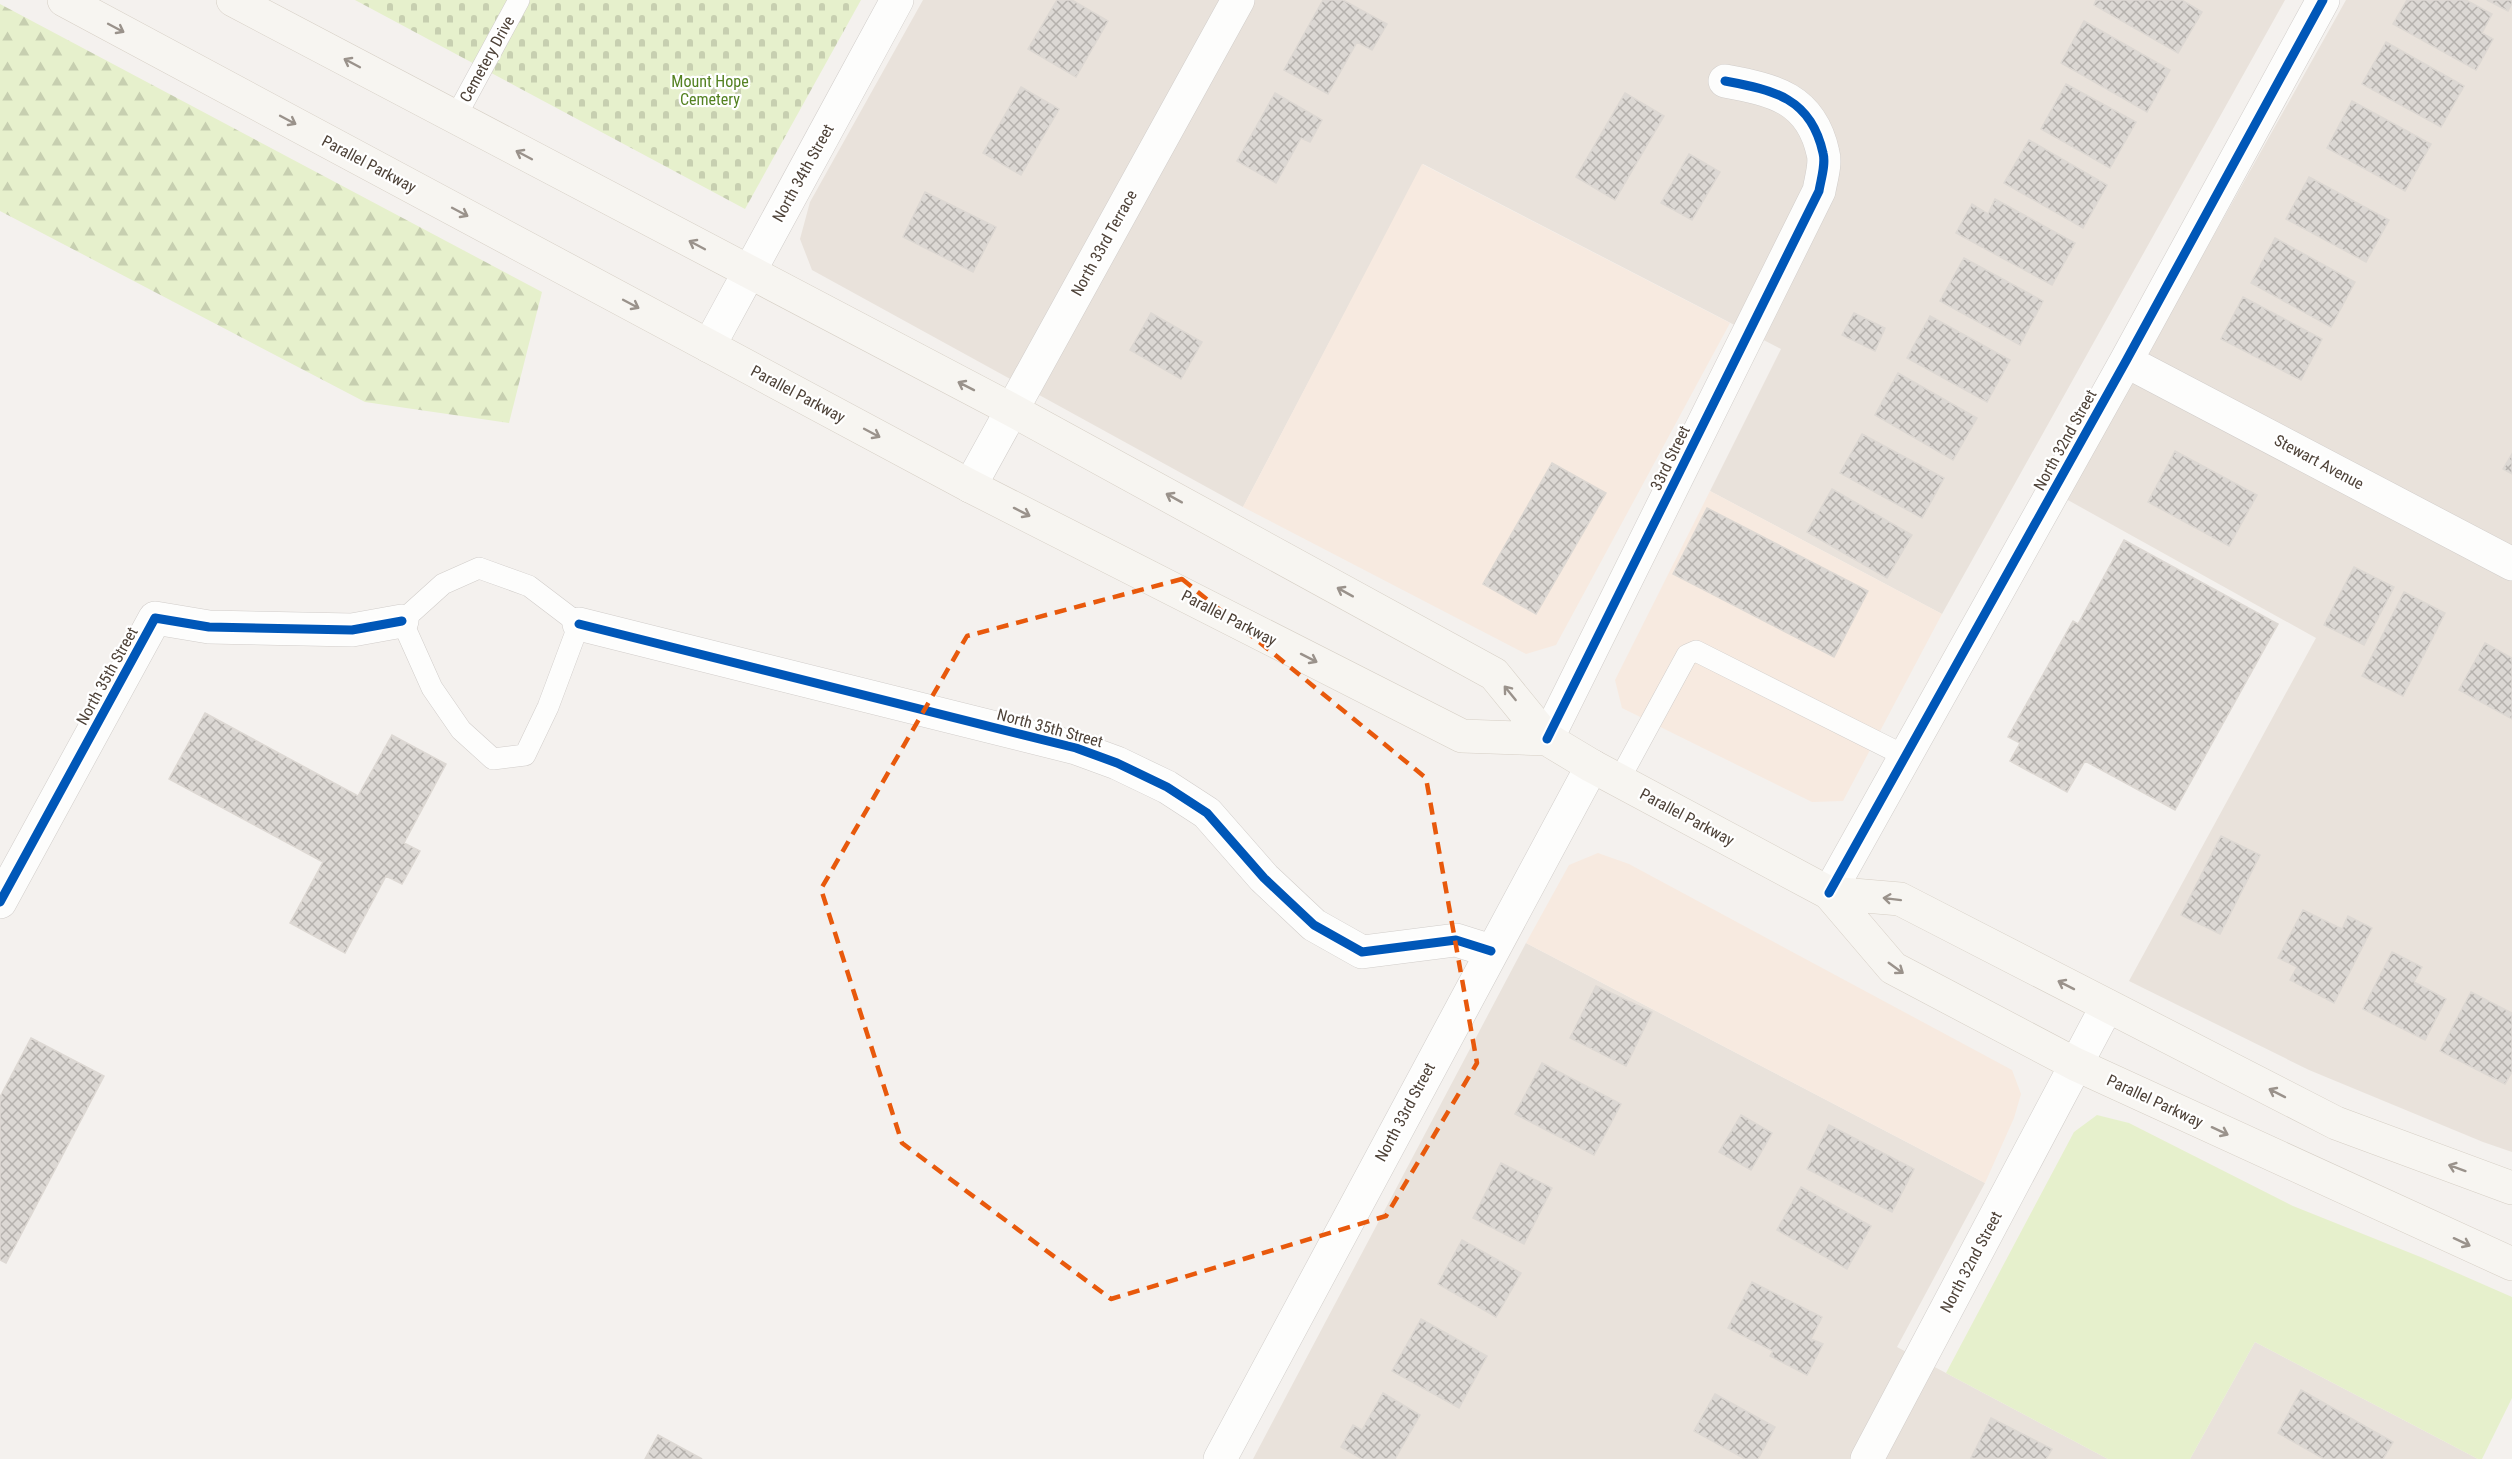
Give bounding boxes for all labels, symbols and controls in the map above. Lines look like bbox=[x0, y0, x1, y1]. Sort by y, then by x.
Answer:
street label: Cemetery Drive bbox=[456, 13, 518, 105]
one-way arrow bbox=[107, 22, 124, 34]
one-way arrow bbox=[344, 57, 361, 69]
park label: Mount Hope Cemetery bbox=[671, 72, 749, 109]
one-way arrow bbox=[278, 115, 296, 126]
street label: North 34th Street bbox=[768, 121, 838, 225]
street label: Parallel Parkway bbox=[319, 131, 420, 197]
one-way arrow bbox=[516, 148, 534, 160]
street label: North 33rd Terrace bbox=[1067, 187, 1141, 299]
one-way arrow bbox=[450, 207, 468, 218]
one-way arrow bbox=[688, 239, 706, 251]
one-way arrow bbox=[622, 299, 640, 311]
street label: Parallel Parkway bbox=[748, 361, 849, 427]
one-way arrow bbox=[957, 379, 975, 391]
street label: North 32nd Street bbox=[2030, 386, 2101, 494]
street label: 33rd Street bbox=[1646, 422, 1694, 493]
one-way arrow bbox=[862, 428, 880, 439]
street label: Stewart Avenue bbox=[2271, 431, 2367, 493]
one-way arrow bbox=[1166, 492, 1183, 504]
one-way arrow bbox=[1013, 507, 1031, 519]
street label: Parallel Parkway bbox=[1178, 586, 1280, 650]
one-way arrow bbox=[1337, 586, 1354, 598]
street label: North 35th Street bbox=[72, 624, 142, 728]
one-way arrow bbox=[1299, 653, 1317, 664]
one-way arrow bbox=[1503, 686, 1517, 701]
street label: North 35th Street bbox=[995, 705, 1105, 751]
street label: Parallel Parkway bbox=[1637, 784, 1738, 850]
one-way arrow bbox=[1883, 893, 1902, 904]
one-way arrow bbox=[1888, 961, 1904, 974]
one-way arrow bbox=[2058, 979, 2076, 990]
street label: North 33rd Street bbox=[1371, 1059, 1439, 1165]
street label: Parallel Parkway bbox=[2104, 1070, 2206, 1132]
one-way arrow bbox=[2269, 1087, 2287, 1098]
one-way arrow bbox=[2210, 1125, 2228, 1137]
one-way arrow bbox=[2448, 1161, 2467, 1172]
street label: North 32nd Street bbox=[1936, 1208, 2006, 1316]
one-way arrow bbox=[2453, 1236, 2471, 1248]

